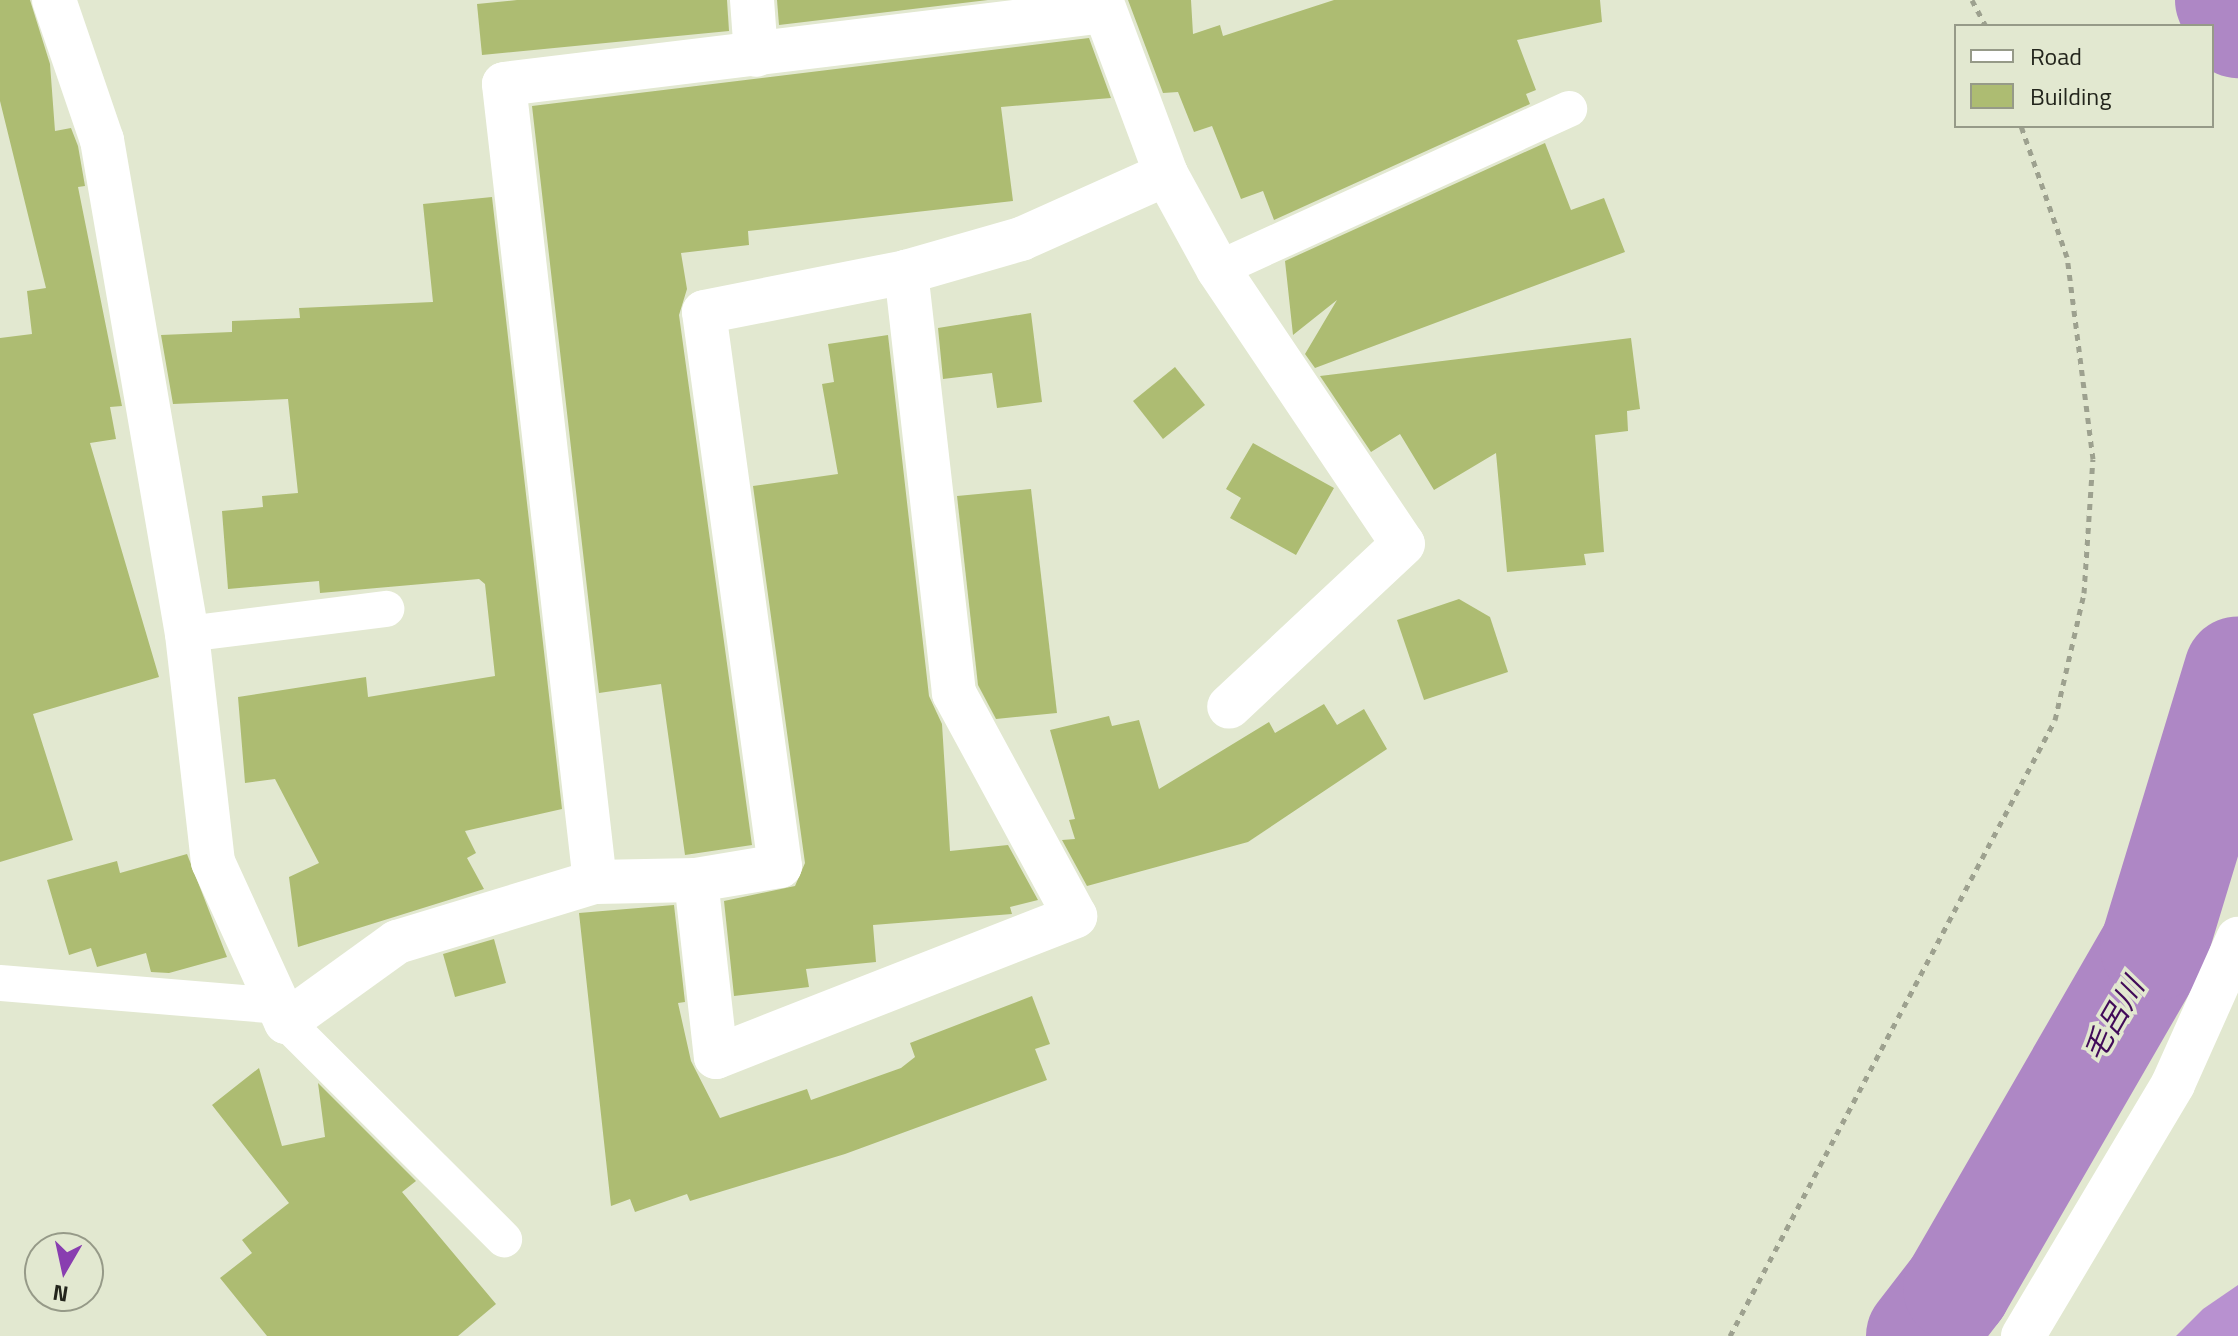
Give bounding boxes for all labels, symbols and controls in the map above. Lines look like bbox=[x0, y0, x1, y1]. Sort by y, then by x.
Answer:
legend bbox=[1954, 24, 2214, 128]
text: Road bbox=[2030, 38, 2082, 74]
text: Building bbox=[2030, 78, 2112, 114]
water label: 毛呂川 bbox=[2075, 971, 2151, 1067]
north arrow bbox=[24, 1232, 104, 1312]
text: N bbox=[50, 1276, 71, 1312]

